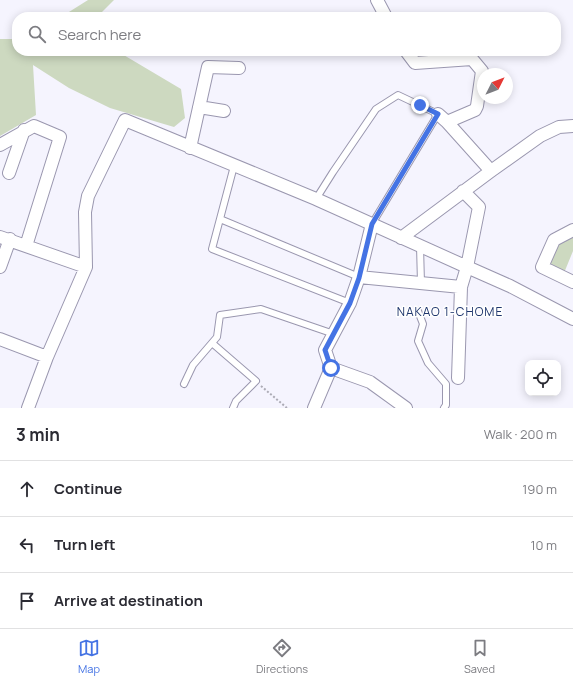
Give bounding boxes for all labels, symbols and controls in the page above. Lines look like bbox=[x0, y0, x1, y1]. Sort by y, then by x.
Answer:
search box bbox=[12, 12, 561, 56]
icon: search bbox=[26, 23, 48, 45]
text: Search here bbox=[58, 24, 141, 45]
north arrow bbox=[477, 68, 513, 104]
route end bbox=[411, 96, 429, 114]
district label: NAKAO 1-CHOME bbox=[397, 303, 503, 320]
route start bbox=[322, 359, 340, 377]
map controls bbox=[525, 360, 561, 396]
button: locate bbox=[525, 360, 561, 396]
text: 3 min bbox=[16, 423, 60, 446]
text: Walk · 200 m bbox=[484, 425, 557, 443]
icon: ahead bbox=[16, 478, 38, 500]
text: Continue bbox=[54, 478, 122, 499]
text: 190 m bbox=[522, 480, 557, 498]
icon: left bbox=[16, 534, 38, 556]
text: Turn left bbox=[54, 534, 116, 555]
text: 10 m bbox=[530, 536, 557, 554]
icon: arrive bbox=[16, 590, 38, 612]
text: Arrive at destination bbox=[54, 590, 203, 611]
tab: Map bbox=[78, 637, 100, 676]
tab: Directions bbox=[256, 637, 308, 676]
tab: Saved bbox=[464, 637, 495, 676]

